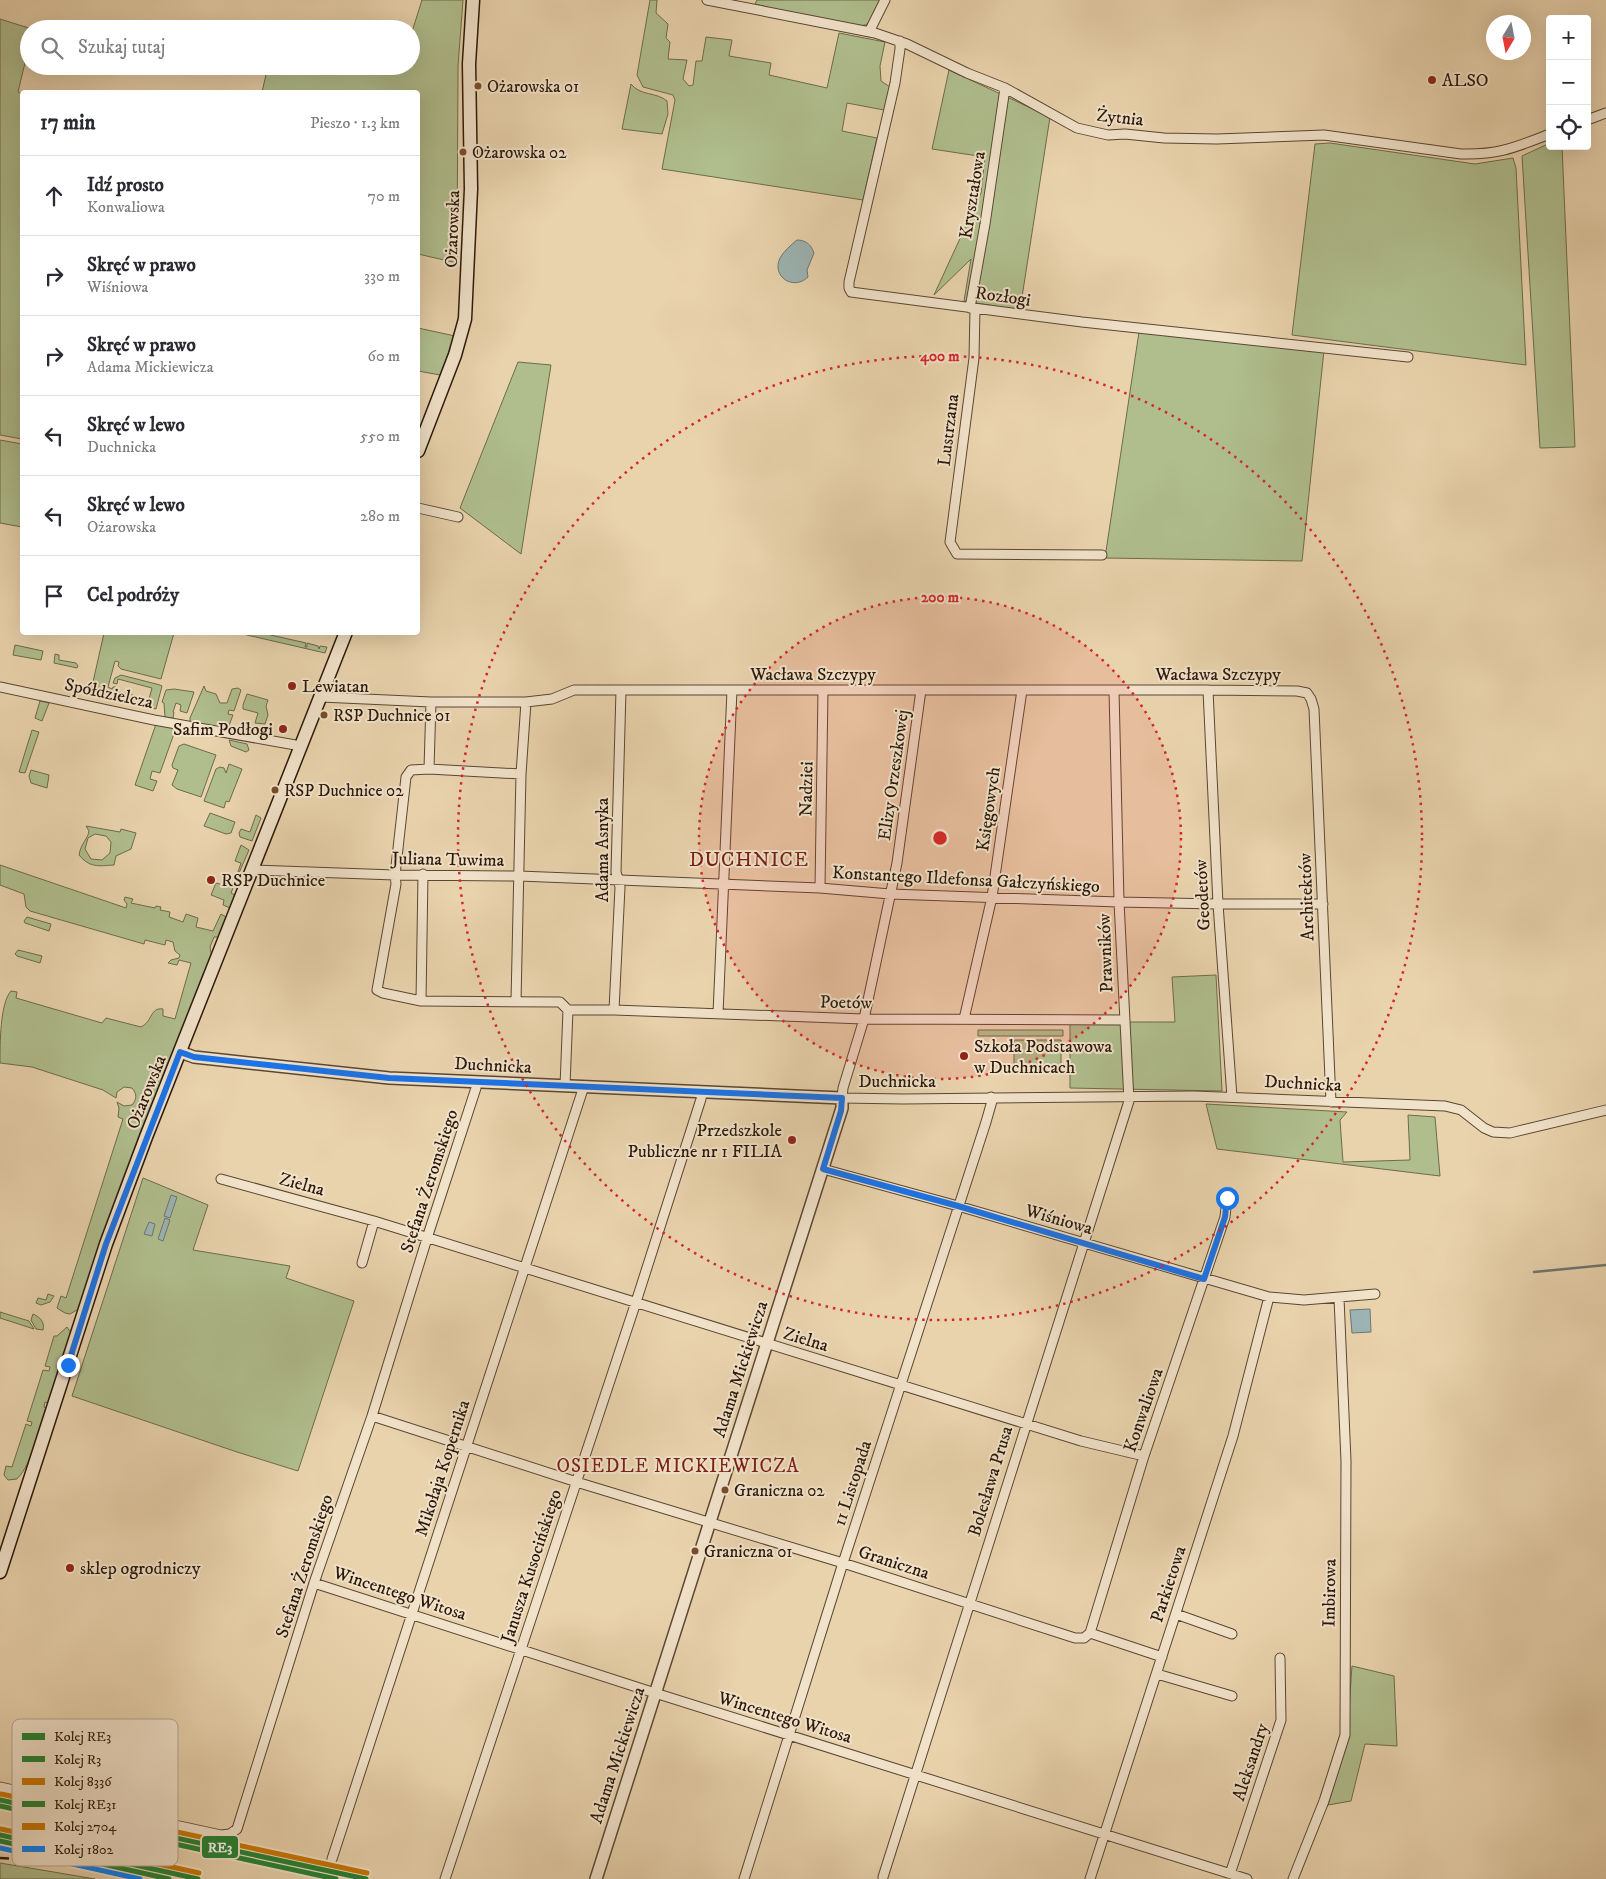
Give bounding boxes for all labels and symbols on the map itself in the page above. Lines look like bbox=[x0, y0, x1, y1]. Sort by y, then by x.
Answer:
north arrow bbox=[1486, 15, 1531, 60]
place label: ALSO bbox=[1442, 70, 1489, 92]
marker: ALSO bbox=[1426, 74, 1438, 86]
place label: Ożarowska 01 bbox=[487, 76, 579, 98]
marker: Ożarowska 01 bbox=[473, 81, 483, 91]
street label: Żytnia bbox=[1095, 105, 1145, 131]
place label: Ożarowska 02 bbox=[472, 142, 567, 164]
marker: Ożarowska 02 bbox=[458, 147, 468, 157]
street label: Kryształowa bbox=[955, 149, 991, 241]
street label: Ożarowska bbox=[441, 189, 465, 268]
street label: Rozłogi bbox=[974, 282, 1032, 312]
text: 400 m bbox=[919, 347, 960, 366]
street label: Lustrzana bbox=[934, 392, 964, 468]
text: 200 m bbox=[921, 588, 960, 607]
street label: Wacława Szczypy bbox=[749, 664, 876, 686]
street label: Wacława Szczypy bbox=[1154, 664, 1281, 686]
street label: Spółdzielcza bbox=[62, 674, 155, 714]
place label: Lewiatan bbox=[302, 676, 370, 698]
marker: Lewiatan bbox=[286, 680, 298, 692]
place label: RSP Duchnice 01 bbox=[333, 705, 450, 727]
street label: Elizy Orzeszkowej bbox=[874, 708, 914, 842]
marker: RSP Duchnice 01 bbox=[319, 710, 329, 720]
place label: Safim Podłogi bbox=[173, 719, 273, 741]
marker: Safim Podłogi bbox=[277, 723, 289, 735]
street label: Nadziei bbox=[796, 761, 818, 817]
street label: Księgowych bbox=[972, 765, 1006, 853]
place label: RSP Duchnice 02 bbox=[284, 780, 404, 802]
marker: RSP Duchnice 02 bbox=[270, 785, 280, 795]
street label: Adama Asnyka bbox=[592, 797, 614, 902]
centre of rings bbox=[931, 829, 949, 847]
street label: Juliana Tuwima bbox=[390, 848, 505, 872]
district label: DUCHNICE bbox=[689, 848, 809, 873]
street label: Architektów bbox=[1294, 852, 1320, 941]
street label: Geodetów bbox=[1190, 858, 1216, 931]
street label: Konstantego Ildefonsa Gałczyńskiego bbox=[832, 862, 1101, 898]
place label: RSP Duchnice bbox=[221, 870, 325, 892]
marker: RSP Duchnice bbox=[205, 874, 217, 886]
street label: Prawników bbox=[1094, 912, 1118, 993]
street label: Poetów bbox=[820, 992, 873, 1014]
place label: Szkoła Podstawowa w Duchnicach bbox=[973, 1036, 1112, 1079]
marker: Szkoła Podstawowa w Duchnicach bbox=[958, 1050, 970, 1062]
street label: Ożarowska bbox=[122, 1052, 172, 1133]
street label: Duchnicka bbox=[454, 1053, 533, 1079]
street label: Duchnicka bbox=[858, 1071, 936, 1093]
street label: Duchnicka bbox=[1264, 1071, 1343, 1097]
street label: Stefana Żeromskiego bbox=[396, 1107, 464, 1256]
place label: Przedszkole Publiczne nr 1 FILIA bbox=[628, 1120, 783, 1163]
marker: Przedszkole Publiczne nr 1 FILIA bbox=[786, 1134, 798, 1146]
street label: Zielna bbox=[277, 1168, 327, 1202]
route start bbox=[1216, 1187, 1239, 1210]
street label: Wiśniowa bbox=[1022, 1200, 1095, 1240]
street label: Adama Mickiewicza bbox=[709, 1298, 774, 1440]
street label: Zielna bbox=[780, 1323, 831, 1357]
route end bbox=[57, 1354, 80, 1377]
street label: Konwaliowa bbox=[1119, 1365, 1169, 1455]
street label: Mikołaja Kopernika bbox=[410, 1397, 476, 1539]
street label: Bolesława Prusa bbox=[964, 1423, 1018, 1539]
street label: 11 Listopada bbox=[829, 1437, 877, 1529]
district label: OSIEDLE MICKIEWICZA bbox=[556, 1455, 800, 1478]
place label: Graniczna 02 bbox=[734, 1480, 825, 1502]
marker: Graniczna 02 bbox=[720, 1485, 730, 1495]
street label: Janusza Kusocińskiego bbox=[496, 1487, 567, 1648]
street label: Stefana Żeromskiego bbox=[271, 1492, 339, 1641]
place label: Graniczna 01 bbox=[704, 1541, 792, 1563]
street label: Graniczna bbox=[855, 1541, 932, 1585]
street label: Parkietowa bbox=[1146, 1543, 1192, 1625]
marker: Graniczna 01 bbox=[690, 1546, 700, 1556]
place label: sklep ogrodniczy bbox=[80, 1558, 201, 1580]
street label: Imbirowa bbox=[1318, 1558, 1342, 1627]
marker: sklep ogrodniczy bbox=[64, 1562, 76, 1574]
street label: Wincentego Witosa bbox=[329, 1562, 469, 1626]
street label: Adama Mickiewicza bbox=[586, 1684, 651, 1826]
street label: Wincentego Witosa bbox=[714, 1687, 855, 1749]
legend bbox=[12, 1719, 178, 1866]
street label: Aleksandry bbox=[1228, 1720, 1274, 1804]
text: Kolej RE3 bbox=[54, 1728, 111, 1746]
text: Kolej R3 bbox=[54, 1751, 101, 1769]
text: Kolej 8336 bbox=[54, 1773, 112, 1791]
text: Kolej RE31 bbox=[54, 1796, 116, 1814]
text: Kolej 2704 bbox=[54, 1818, 117, 1836]
line badge: RE3 bbox=[201, 1835, 239, 1859]
text: RE3 bbox=[208, 1839, 232, 1857]
text: Kolej 1802 bbox=[54, 1841, 113, 1859]

